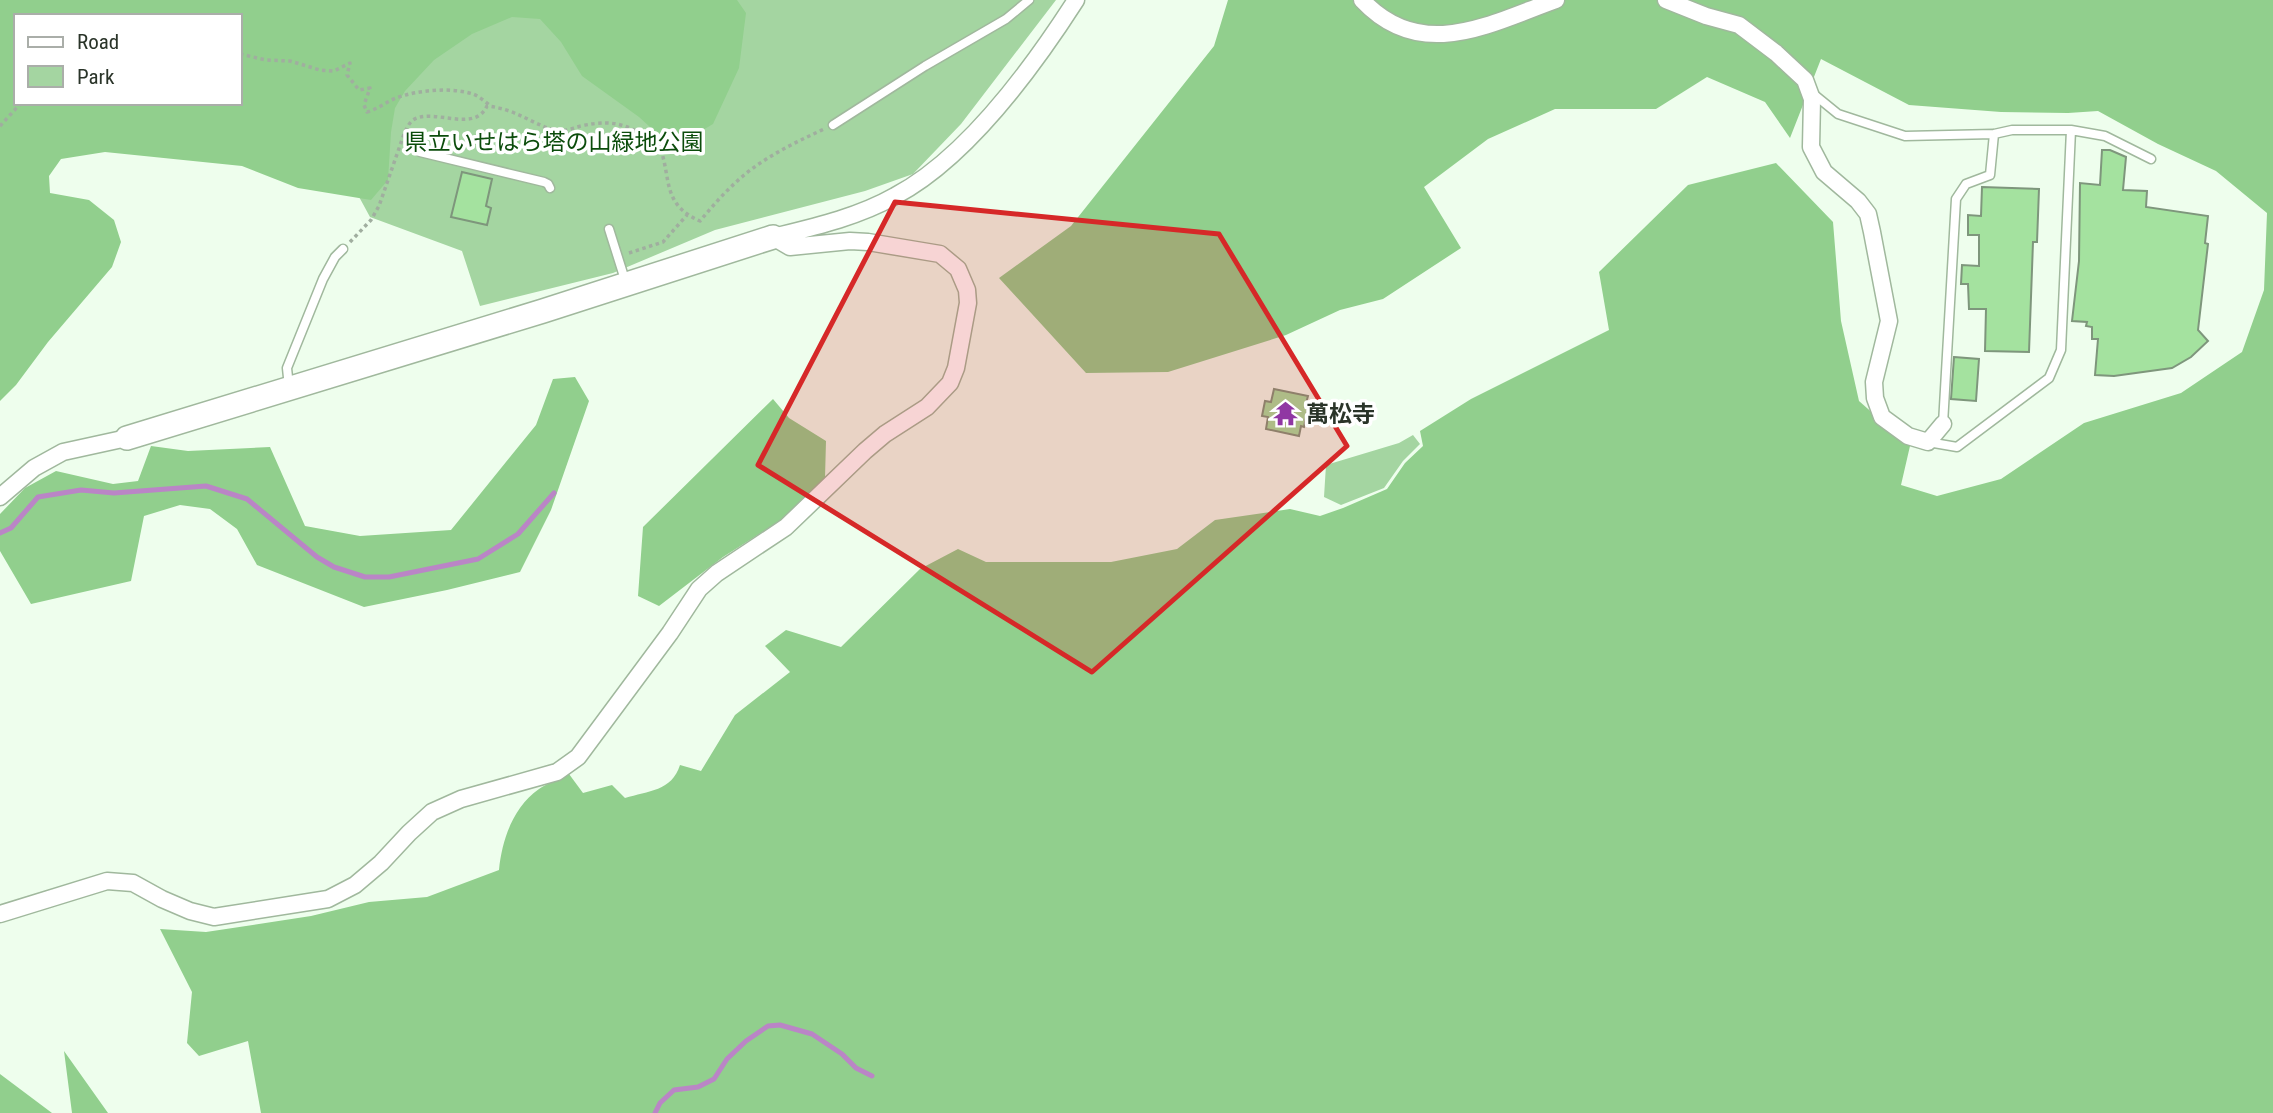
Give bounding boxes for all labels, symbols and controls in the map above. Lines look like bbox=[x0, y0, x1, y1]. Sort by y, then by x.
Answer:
legend bbox=[14, 14, 242, 105]
text: Road bbox=[77, 30, 119, 54]
text: Park bbox=[77, 65, 115, 89]
park label: 県立いせはら塔の山緑地公園 bbox=[405, 129, 704, 156]
temple icon: 萬松寺 bbox=[1272, 400, 1300, 428]
place label: 萬松寺 bbox=[1306, 401, 1375, 428]

